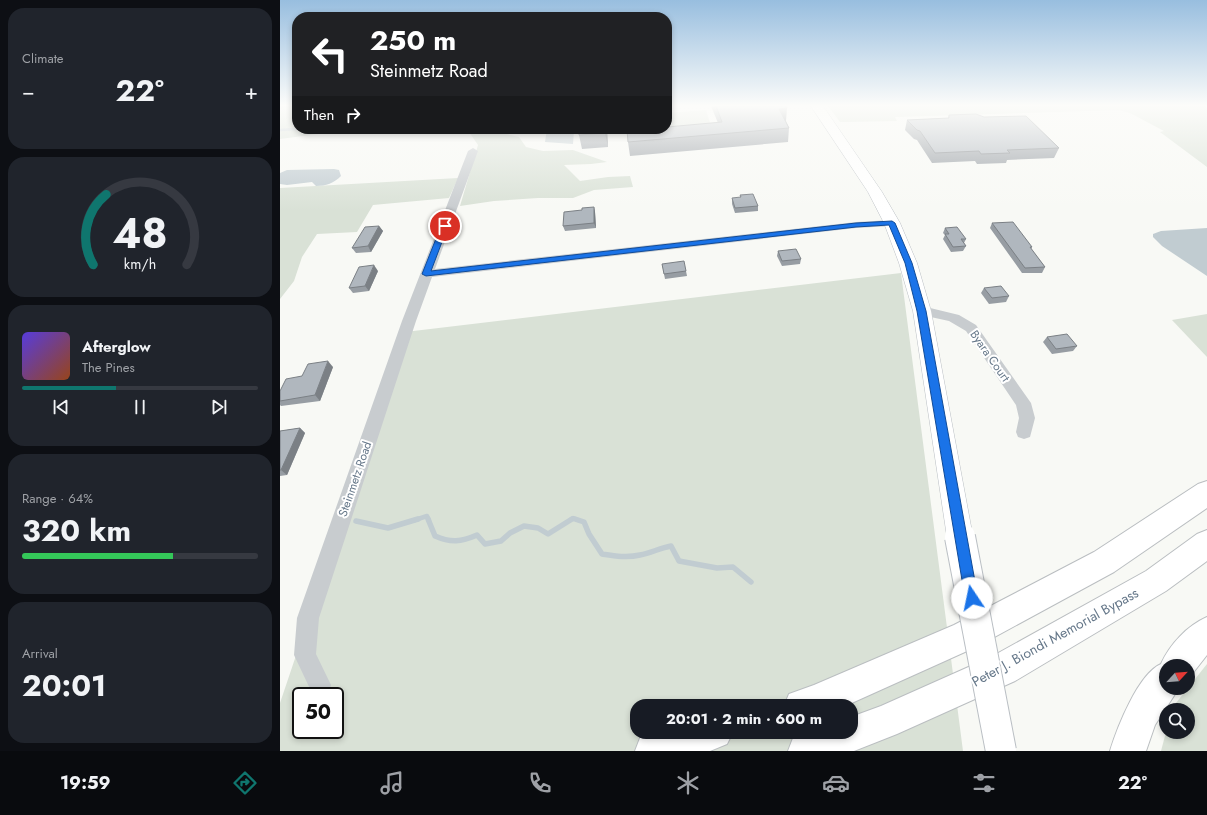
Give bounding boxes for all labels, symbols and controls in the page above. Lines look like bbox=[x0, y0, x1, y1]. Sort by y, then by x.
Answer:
text: 250 m bbox=[370, 20, 456, 61]
icon: left bbox=[304, 28, 356, 80]
text: Climate bbox=[22, 49, 63, 68]
text: Steinmetz Road bbox=[370, 58, 488, 84]
text: 22° bbox=[116, 69, 164, 112]
text: − bbox=[22, 75, 35, 107]
text: + bbox=[244, 75, 258, 107]
text: Then bbox=[304, 104, 334, 126]
icon: right bbox=[342, 104, 364, 126]
text: 48 bbox=[112, 203, 168, 264]
pin bbox=[428, 209, 462, 243]
icon: arrive bbox=[434, 215, 456, 237]
text: km/h bbox=[124, 253, 156, 273]
street label: Byara Court bbox=[966, 327, 1014, 386]
text: Afterglow bbox=[82, 336, 151, 358]
text: The Pines bbox=[82, 358, 135, 377]
icon: previous bbox=[50, 396, 72, 418]
icon: pause bbox=[129, 396, 151, 418]
icon: next bbox=[208, 396, 230, 418]
street label: Steinmetz Road bbox=[334, 439, 376, 519]
text: Range · 64% bbox=[22, 489, 93, 508]
text: 320 km bbox=[22, 509, 131, 552]
position arrow bbox=[951, 577, 993, 619]
street label: Peter J. Biondi Memorial Bypass bbox=[968, 583, 1142, 691]
text: Arrival bbox=[22, 644, 58, 663]
north arrow bbox=[1159, 659, 1195, 695]
map controls bbox=[1159, 659, 1195, 739]
text: 20:01 bbox=[22, 664, 106, 707]
speed limit sign: 50 bbox=[292, 687, 344, 739]
button: search bbox=[1159, 703, 1195, 739]
text: 20:01 · 2 min · 600 m bbox=[666, 708, 822, 730]
icon: directions bbox=[231, 769, 259, 797]
icon: music bbox=[378, 769, 406, 797]
icon: phone bbox=[526, 769, 554, 797]
icon: climate bbox=[674, 769, 702, 797]
icon: car bbox=[822, 769, 850, 797]
icon: filters bbox=[970, 769, 998, 797]
text: 19:59 bbox=[60, 770, 111, 796]
text: 22° bbox=[1118, 770, 1147, 796]

